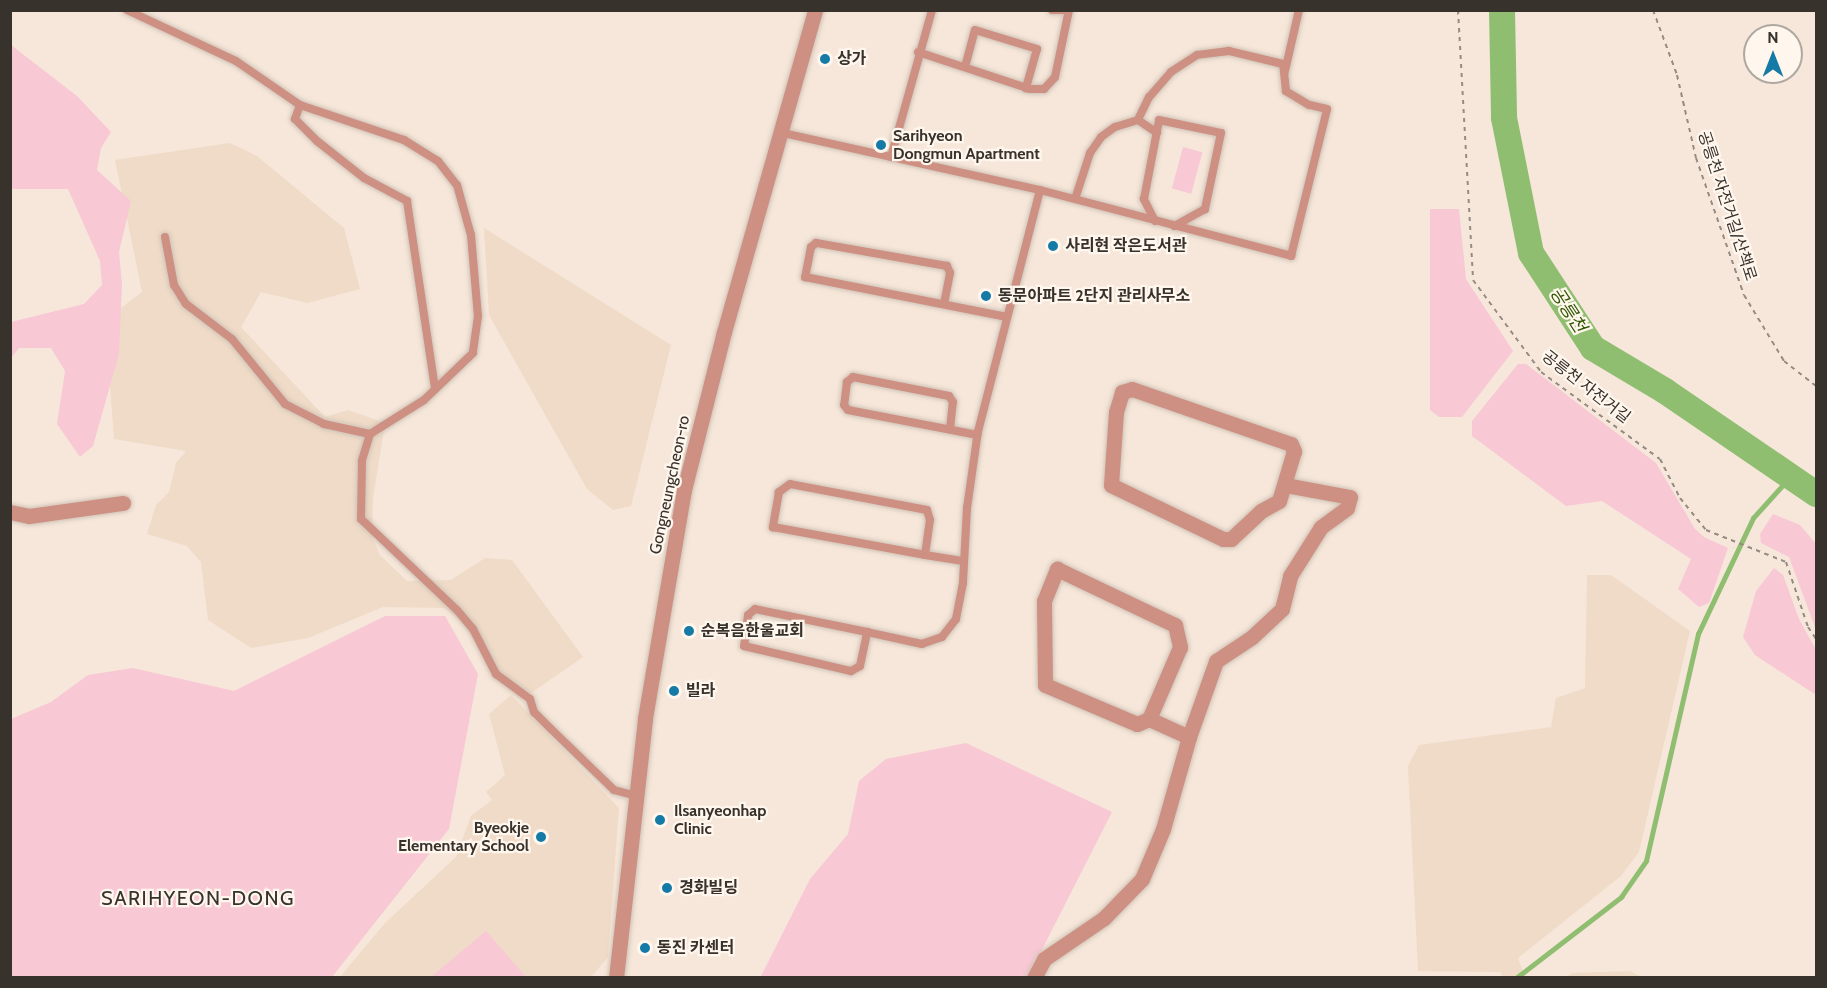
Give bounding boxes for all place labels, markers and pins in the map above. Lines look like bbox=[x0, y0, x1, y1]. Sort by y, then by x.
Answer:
place label: 상가 bbox=[837, 49, 866, 69]
marker: 상가 bbox=[818, 52, 832, 66]
place label: Sarihyeon Dongmun Apartment bbox=[893, 126, 1040, 164]
marker: Sarihyeon Dongmun Apartment bbox=[874, 138, 888, 152]
place label: 사리현 작은도서관 bbox=[1065, 236, 1186, 256]
marker: 사리현 작은도서관 bbox=[1046, 239, 1060, 253]
place label: 동문아파트 2단지 관리사무소 bbox=[998, 286, 1190, 306]
marker: 동문아파트 2단지 관리사무소 bbox=[979, 289, 993, 303]
place label: 순복음한울교회 bbox=[701, 621, 804, 641]
marker: 순복음한울교회 bbox=[682, 624, 696, 638]
place label: 빌라 bbox=[686, 681, 715, 701]
marker: 빌라 bbox=[667, 684, 681, 698]
place label: Ilsanyeonhap Clinic bbox=[674, 801, 766, 839]
marker: Ilsanyeonhap Clinic bbox=[651, 811, 669, 829]
place label: Byeokje Elementary School bbox=[398, 818, 529, 856]
marker: Byeokje Elementary School bbox=[534, 830, 548, 844]
place label: 경화빌딩 bbox=[679, 878, 738, 898]
marker: 경화빌딩 bbox=[660, 881, 674, 895]
place label: 동진 카센터 bbox=[657, 938, 734, 958]
marker: 동진 카센터 bbox=[638, 941, 652, 955]

